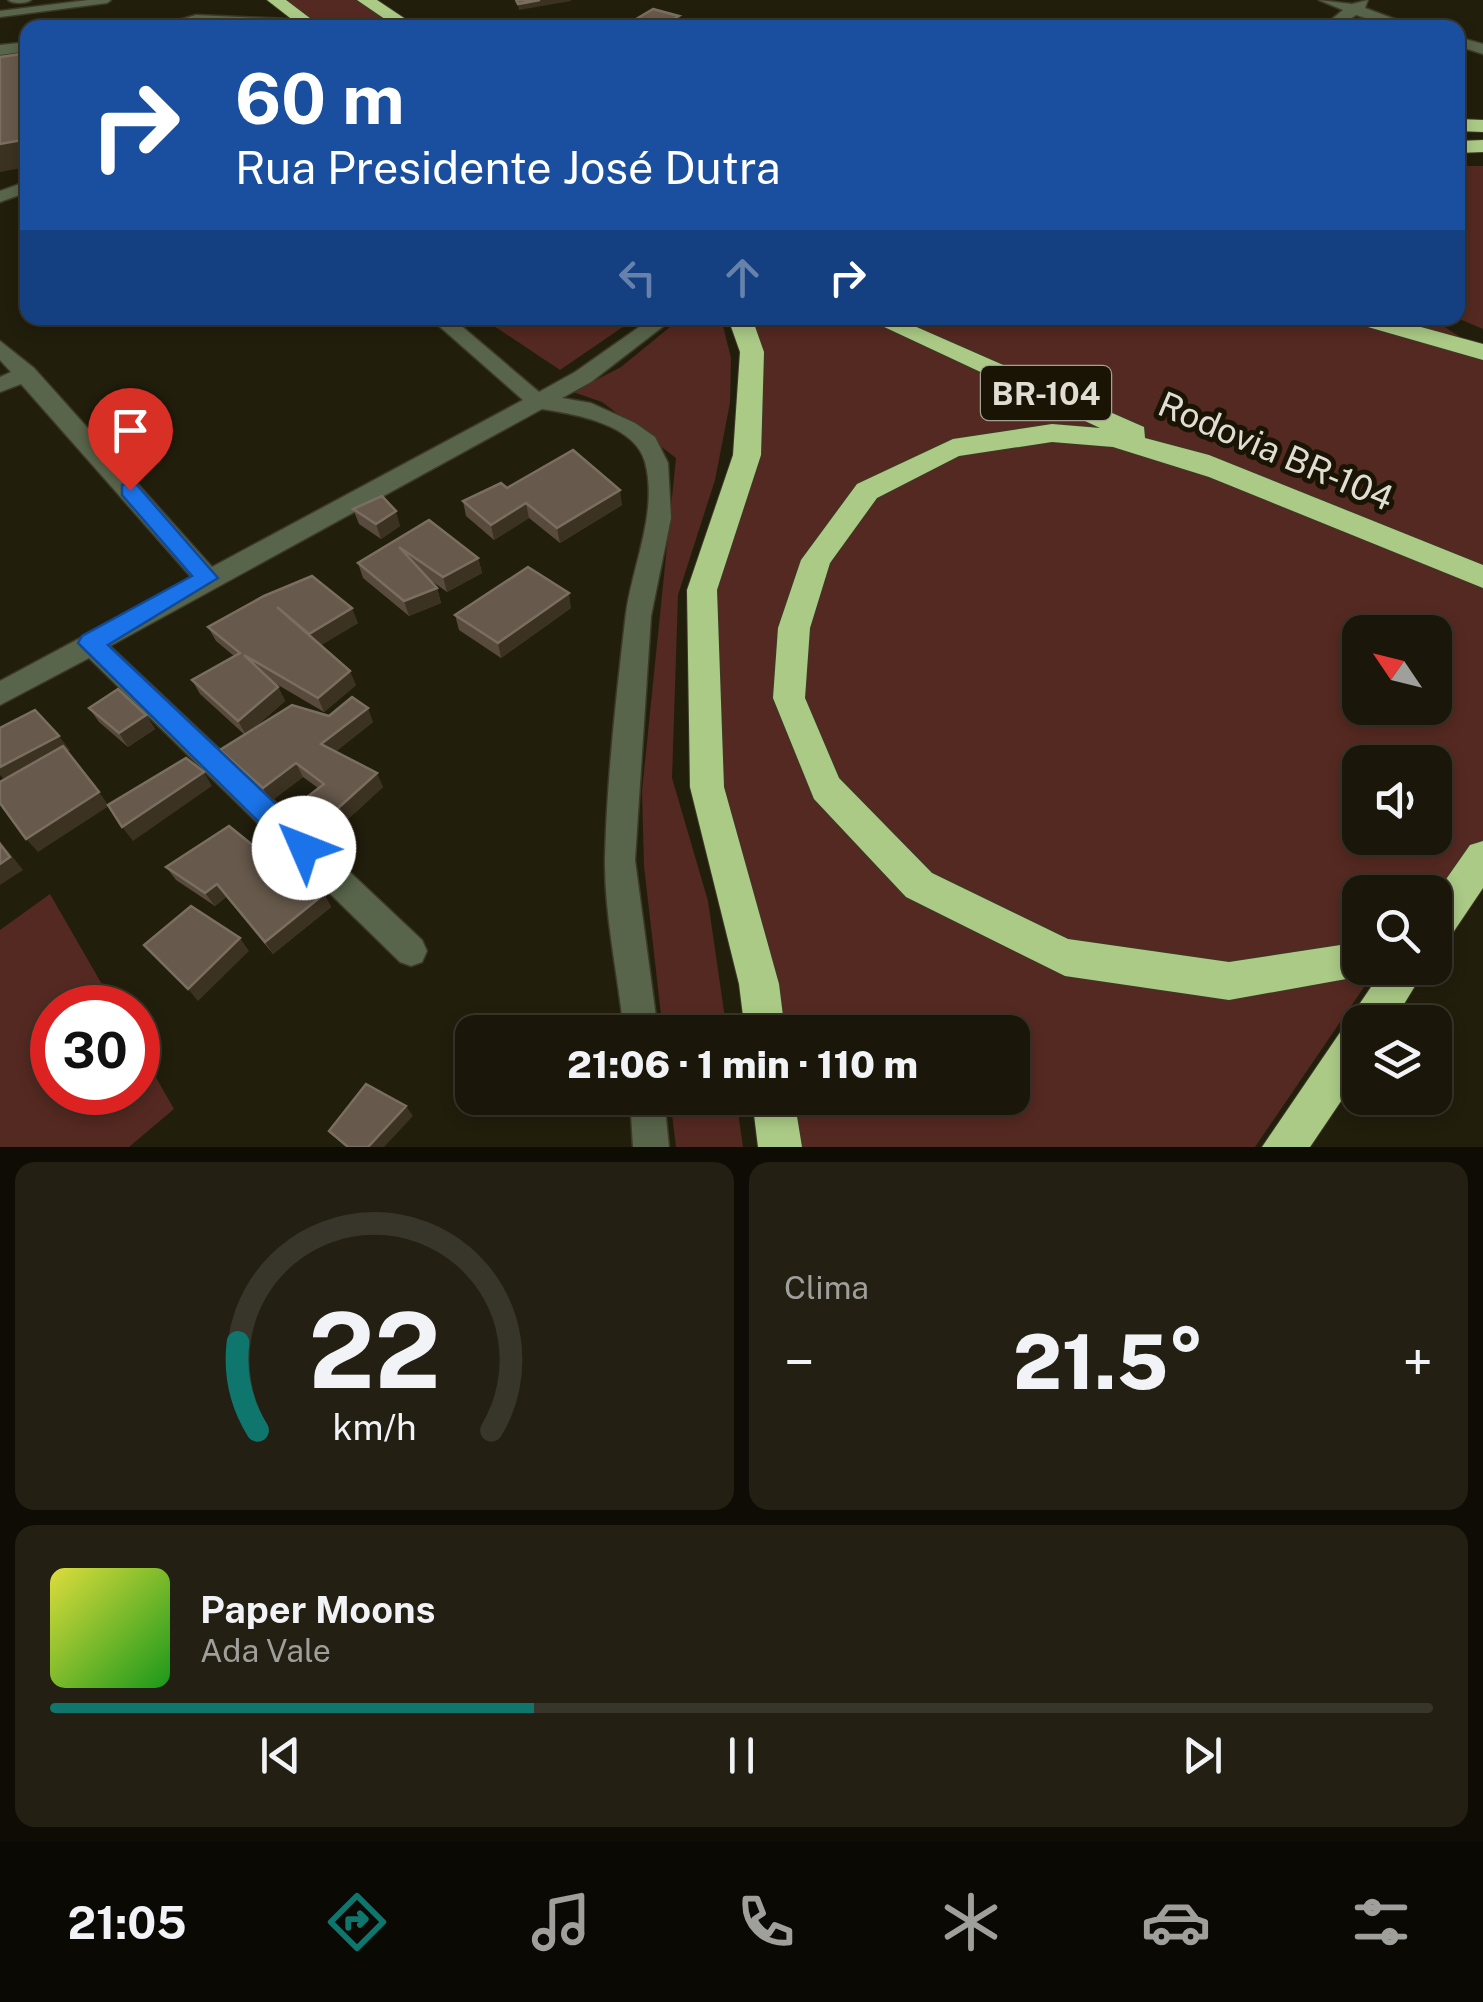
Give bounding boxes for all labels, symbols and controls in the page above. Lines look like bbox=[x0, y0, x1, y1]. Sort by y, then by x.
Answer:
text: 60 m bbox=[235, 57, 405, 140]
icon: right bbox=[70, 60, 200, 190]
text: Rua Presidente José Dutra bbox=[235, 141, 781, 194]
icon: left bbox=[610, 250, 665, 305]
icon: ahead bbox=[715, 250, 770, 305]
icon: right bbox=[820, 250, 875, 305]
road number: BR-104 bbox=[981, 366, 1111, 420]
street label: Rodovia BR-104 bbox=[1152, 383, 1400, 519]
pin bbox=[88, 388, 173, 491]
icon: arrive bbox=[103, 403, 158, 458]
north arrow bbox=[1342, 615, 1452, 725]
map controls bbox=[1342, 615, 1452, 1115]
button: sound bbox=[1342, 745, 1452, 855]
position arrow bbox=[252, 796, 356, 900]
button: search bbox=[1342, 875, 1452, 985]
speed limit sign: 30 bbox=[30, 985, 160, 1115]
button: layers bbox=[1342, 1005, 1452, 1115]
text: 21:06 · 1 min · 110 m bbox=[567, 1042, 918, 1087]
text: Clima bbox=[784, 1269, 869, 1306]
text: 22 bbox=[308, 1289, 441, 1411]
text: 21.5° bbox=[1013, 1318, 1204, 1406]
text: − bbox=[784, 1330, 815, 1394]
text: + bbox=[1403, 1330, 1433, 1394]
text: km/h bbox=[332, 1406, 417, 1448]
text: Paper Moons bbox=[200, 1587, 435, 1632]
text: Ada Vale bbox=[200, 1632, 331, 1669]
icon: previous bbox=[253, 1728, 308, 1783]
icon: pause bbox=[714, 1728, 769, 1783]
icon: next bbox=[1175, 1728, 1230, 1783]
icon: directions bbox=[322, 1887, 392, 1957]
icon: music bbox=[526, 1887, 596, 1957]
icon: phone bbox=[731, 1887, 801, 1957]
icon: climate bbox=[936, 1887, 1006, 1957]
icon: car bbox=[1141, 1887, 1211, 1957]
icon: filters bbox=[1346, 1887, 1416, 1957]
text: 21:05 bbox=[67, 1896, 187, 1949]

